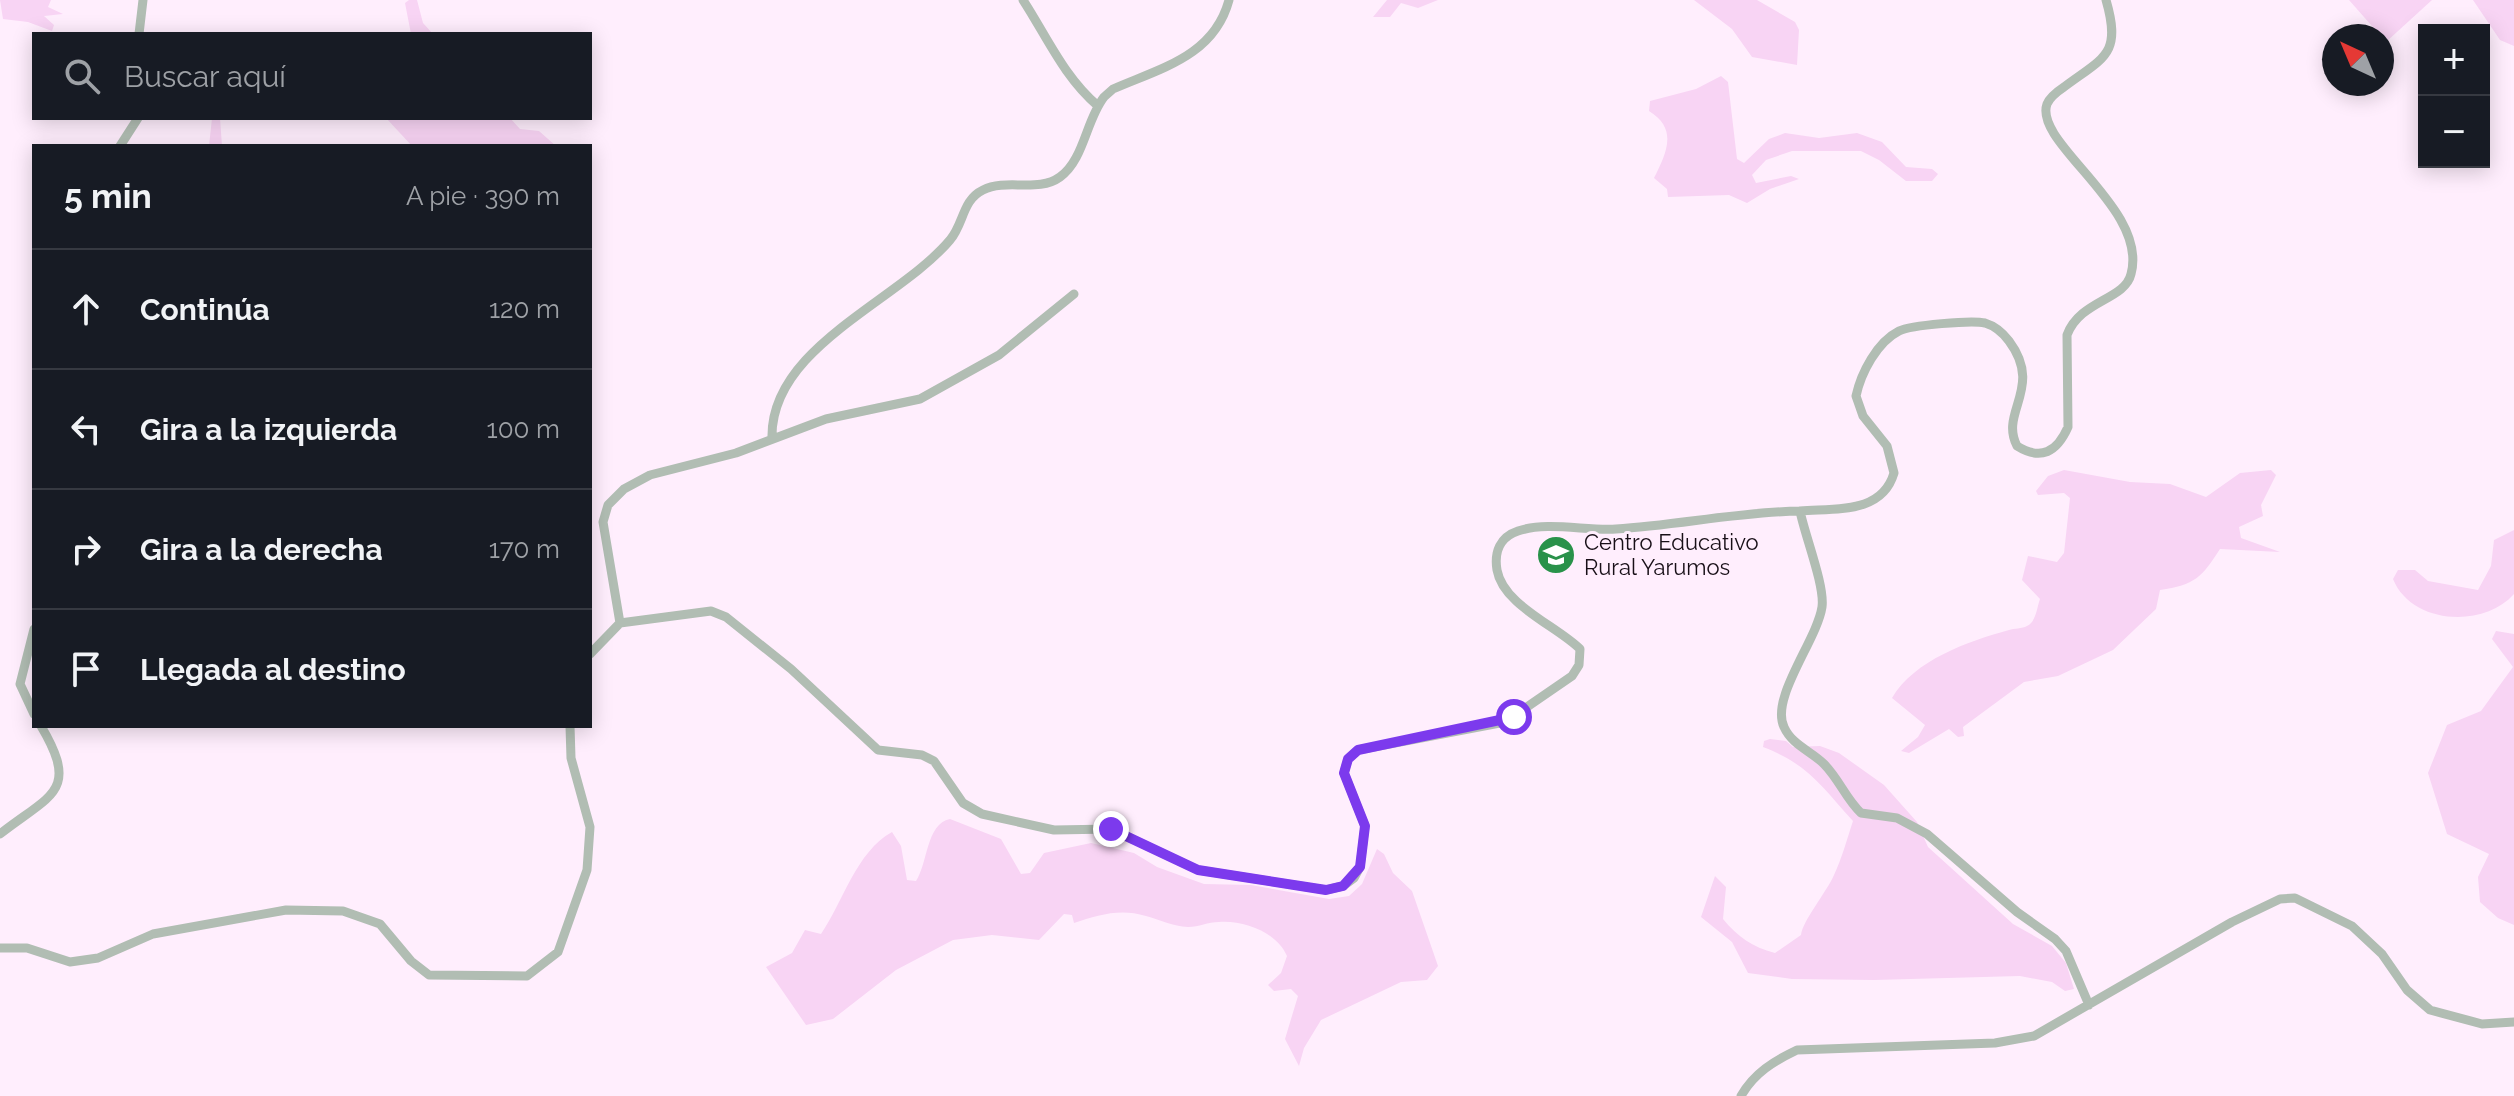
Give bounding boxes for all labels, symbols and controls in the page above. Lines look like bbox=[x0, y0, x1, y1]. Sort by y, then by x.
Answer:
north arrow bbox=[2322, 24, 2394, 96]
map controls bbox=[2418, 24, 2490, 168]
button: + bbox=[2418, 24, 2490, 96]
search box bbox=[32, 32, 592, 120]
icon: search bbox=[60, 54, 104, 98]
text: Buscar aquí bbox=[124, 59, 286, 94]
button: − bbox=[2418, 96, 2490, 168]
text: 5 min bbox=[64, 176, 152, 216]
text: A pie · 390 m bbox=[406, 181, 560, 211]
icon: ahead bbox=[64, 287, 108, 331]
text: Continúa bbox=[140, 292, 270, 327]
text: 120 m bbox=[489, 294, 560, 324]
icon: left bbox=[64, 407, 108, 451]
text: Gira a la izquierda bbox=[140, 412, 397, 447]
text: 100 m bbox=[487, 414, 560, 444]
icon: right bbox=[64, 527, 108, 571]
place label: Centro Educativo Rural Yarumos bbox=[1584, 529, 1759, 580]
text: Gira a la derecha bbox=[140, 532, 383, 567]
text: 170 m bbox=[489, 534, 560, 564]
school or university icon: Centro Educativo Rural Yarumos bbox=[1535, 534, 1577, 576]
icon: arrive bbox=[64, 647, 108, 691]
text: Llegada al destino bbox=[140, 652, 406, 687]
route start bbox=[1496, 699, 1532, 735]
route end bbox=[1093, 811, 1129, 847]

